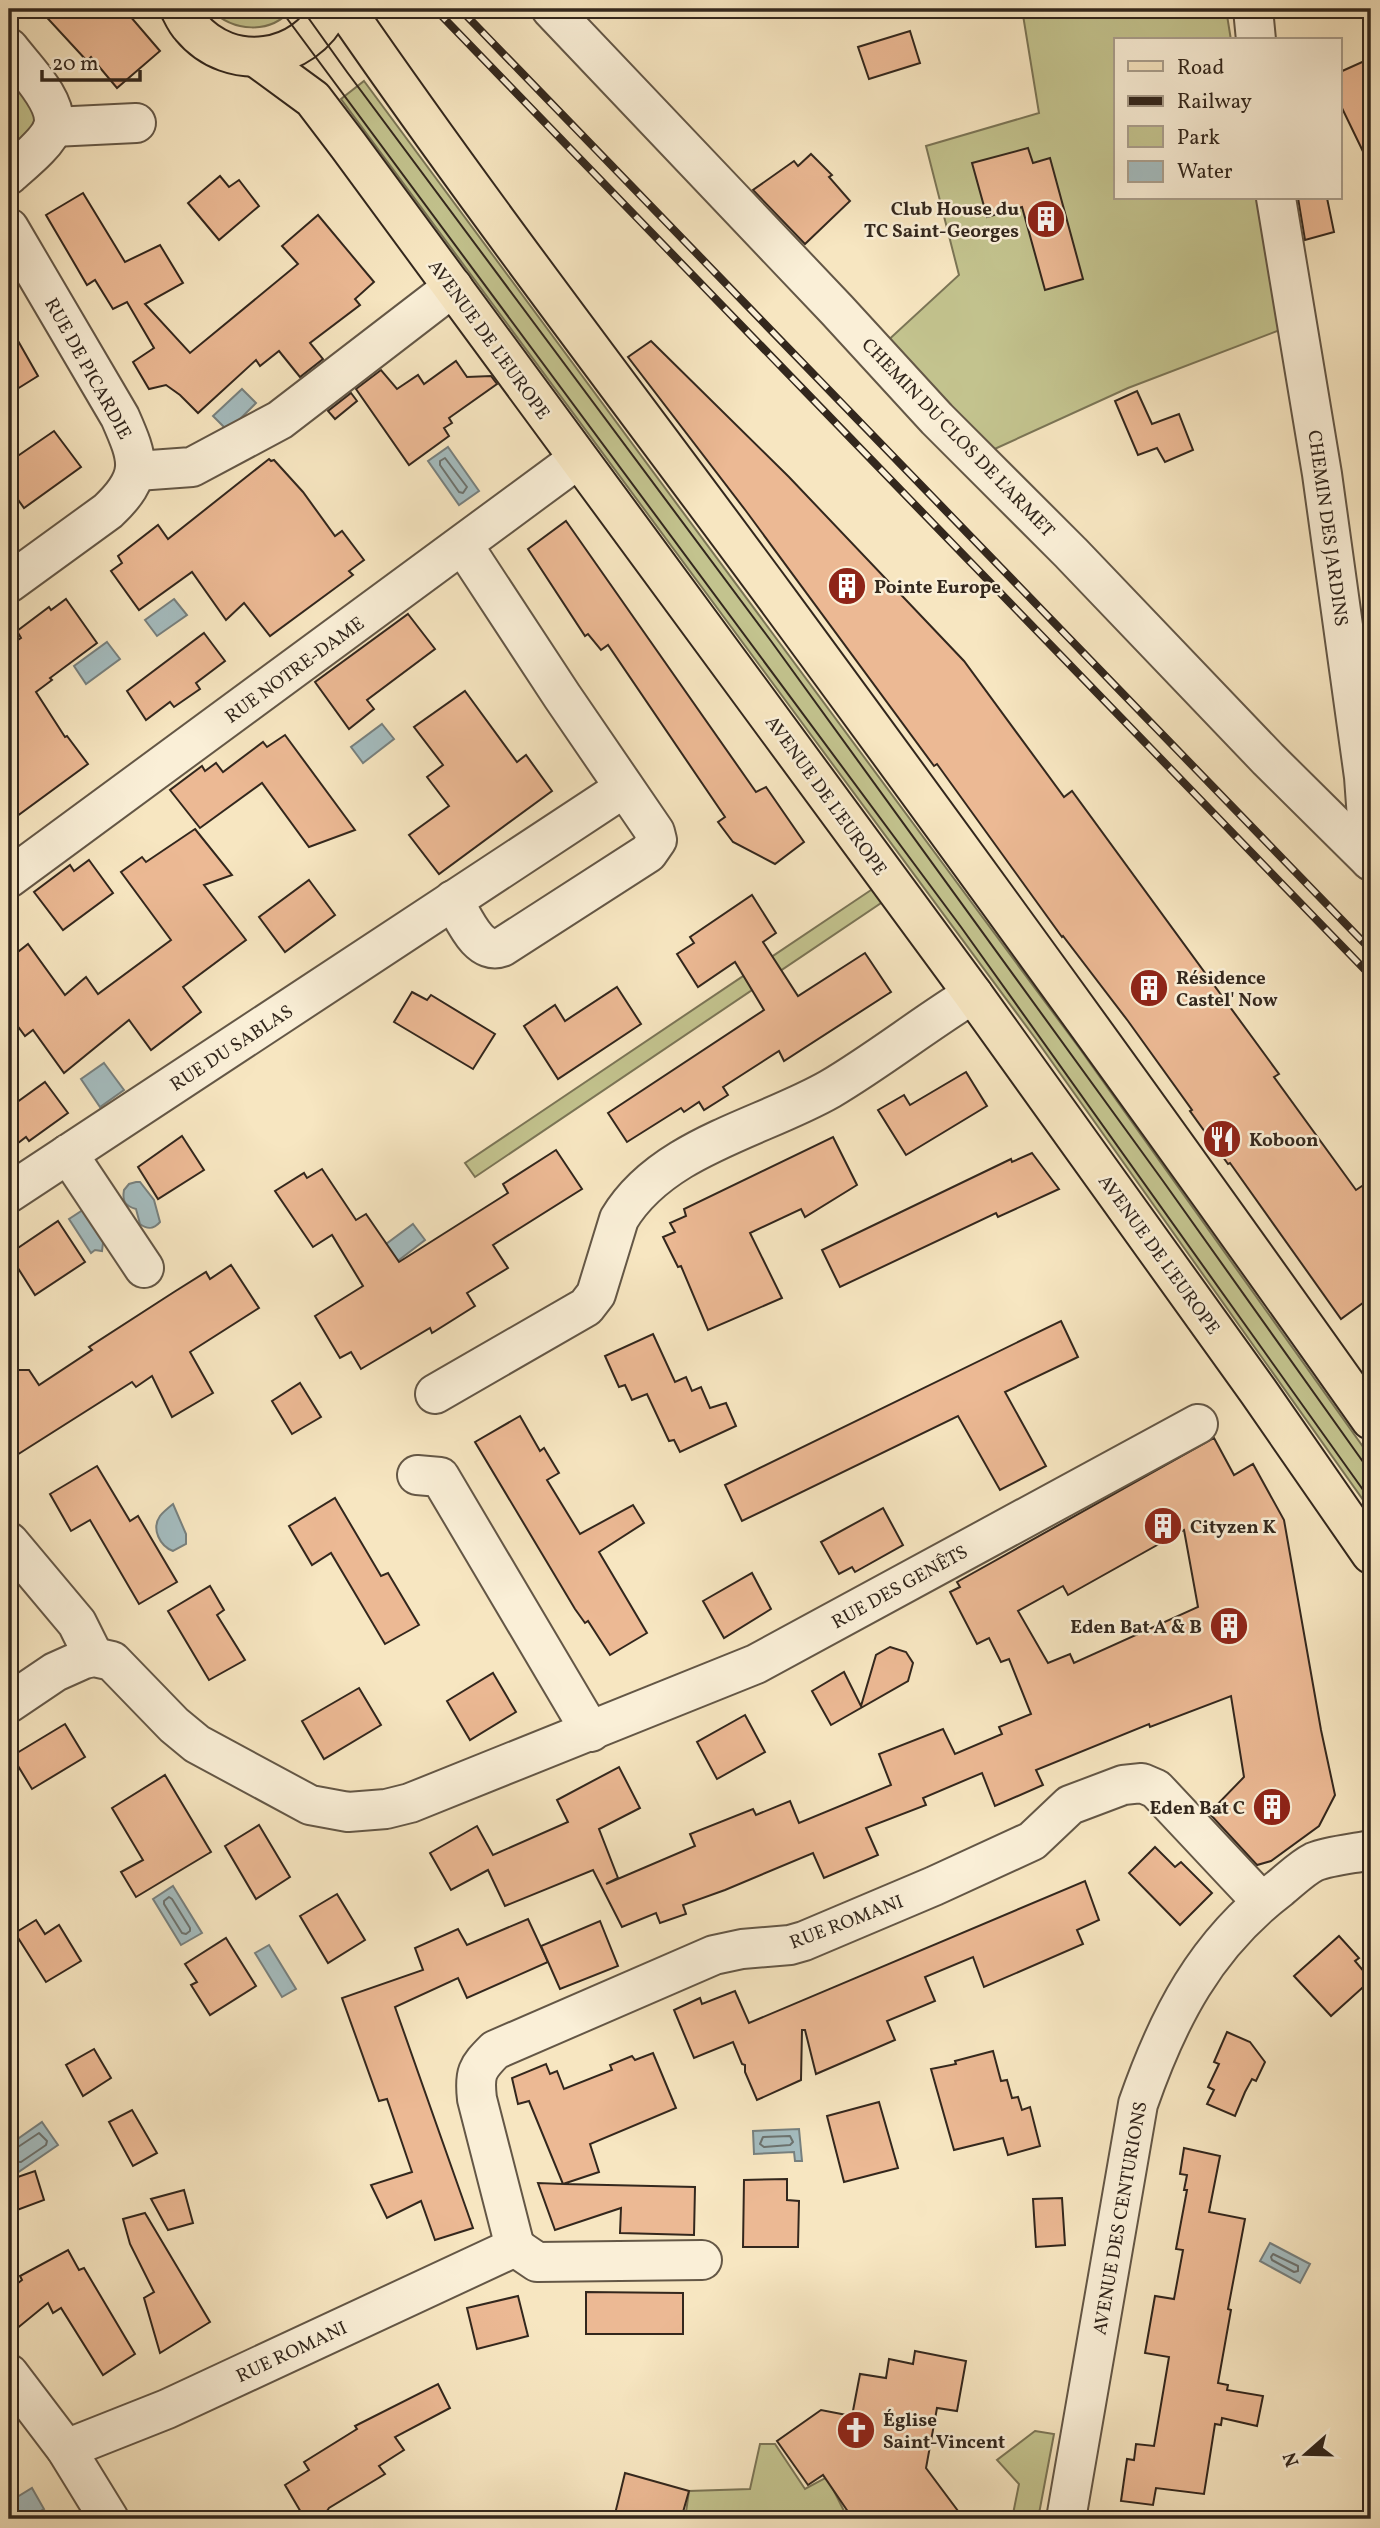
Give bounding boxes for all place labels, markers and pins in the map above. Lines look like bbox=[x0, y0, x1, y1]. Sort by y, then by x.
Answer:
place label: Club House du TC Saint-Georges bbox=[864, 197, 1019, 245]
building icon: Club House du TC Saint-Georges bbox=[1025, 198, 1067, 240]
building icon: Pointe Europe bbox=[826, 565, 868, 607]
place label: Pointe Europe bbox=[874, 575, 1001, 601]
place label: Résidence Castel' Now bbox=[1176, 966, 1278, 1014]
building icon: Résidence Castel' Now bbox=[1128, 967, 1170, 1009]
restaurant icon: Koboon bbox=[1201, 1118, 1243, 1160]
place label: Koboon bbox=[1249, 1128, 1318, 1154]
building icon: Cityzen K bbox=[1142, 1505, 1184, 1547]
place label: Cityzen K bbox=[1190, 1515, 1276, 1541]
building icon: Eden Bat A & B bbox=[1208, 1605, 1250, 1647]
place label: Eden Bat A & B bbox=[1070, 1615, 1202, 1641]
building icon: Eden Bat C bbox=[1251, 1786, 1293, 1828]
place label: Eden Bat C bbox=[1149, 1796, 1245, 1822]
place label: Église Saint-Vincent bbox=[883, 2408, 1005, 2456]
church icon: Église Saint-Vincent bbox=[835, 2409, 877, 2451]

